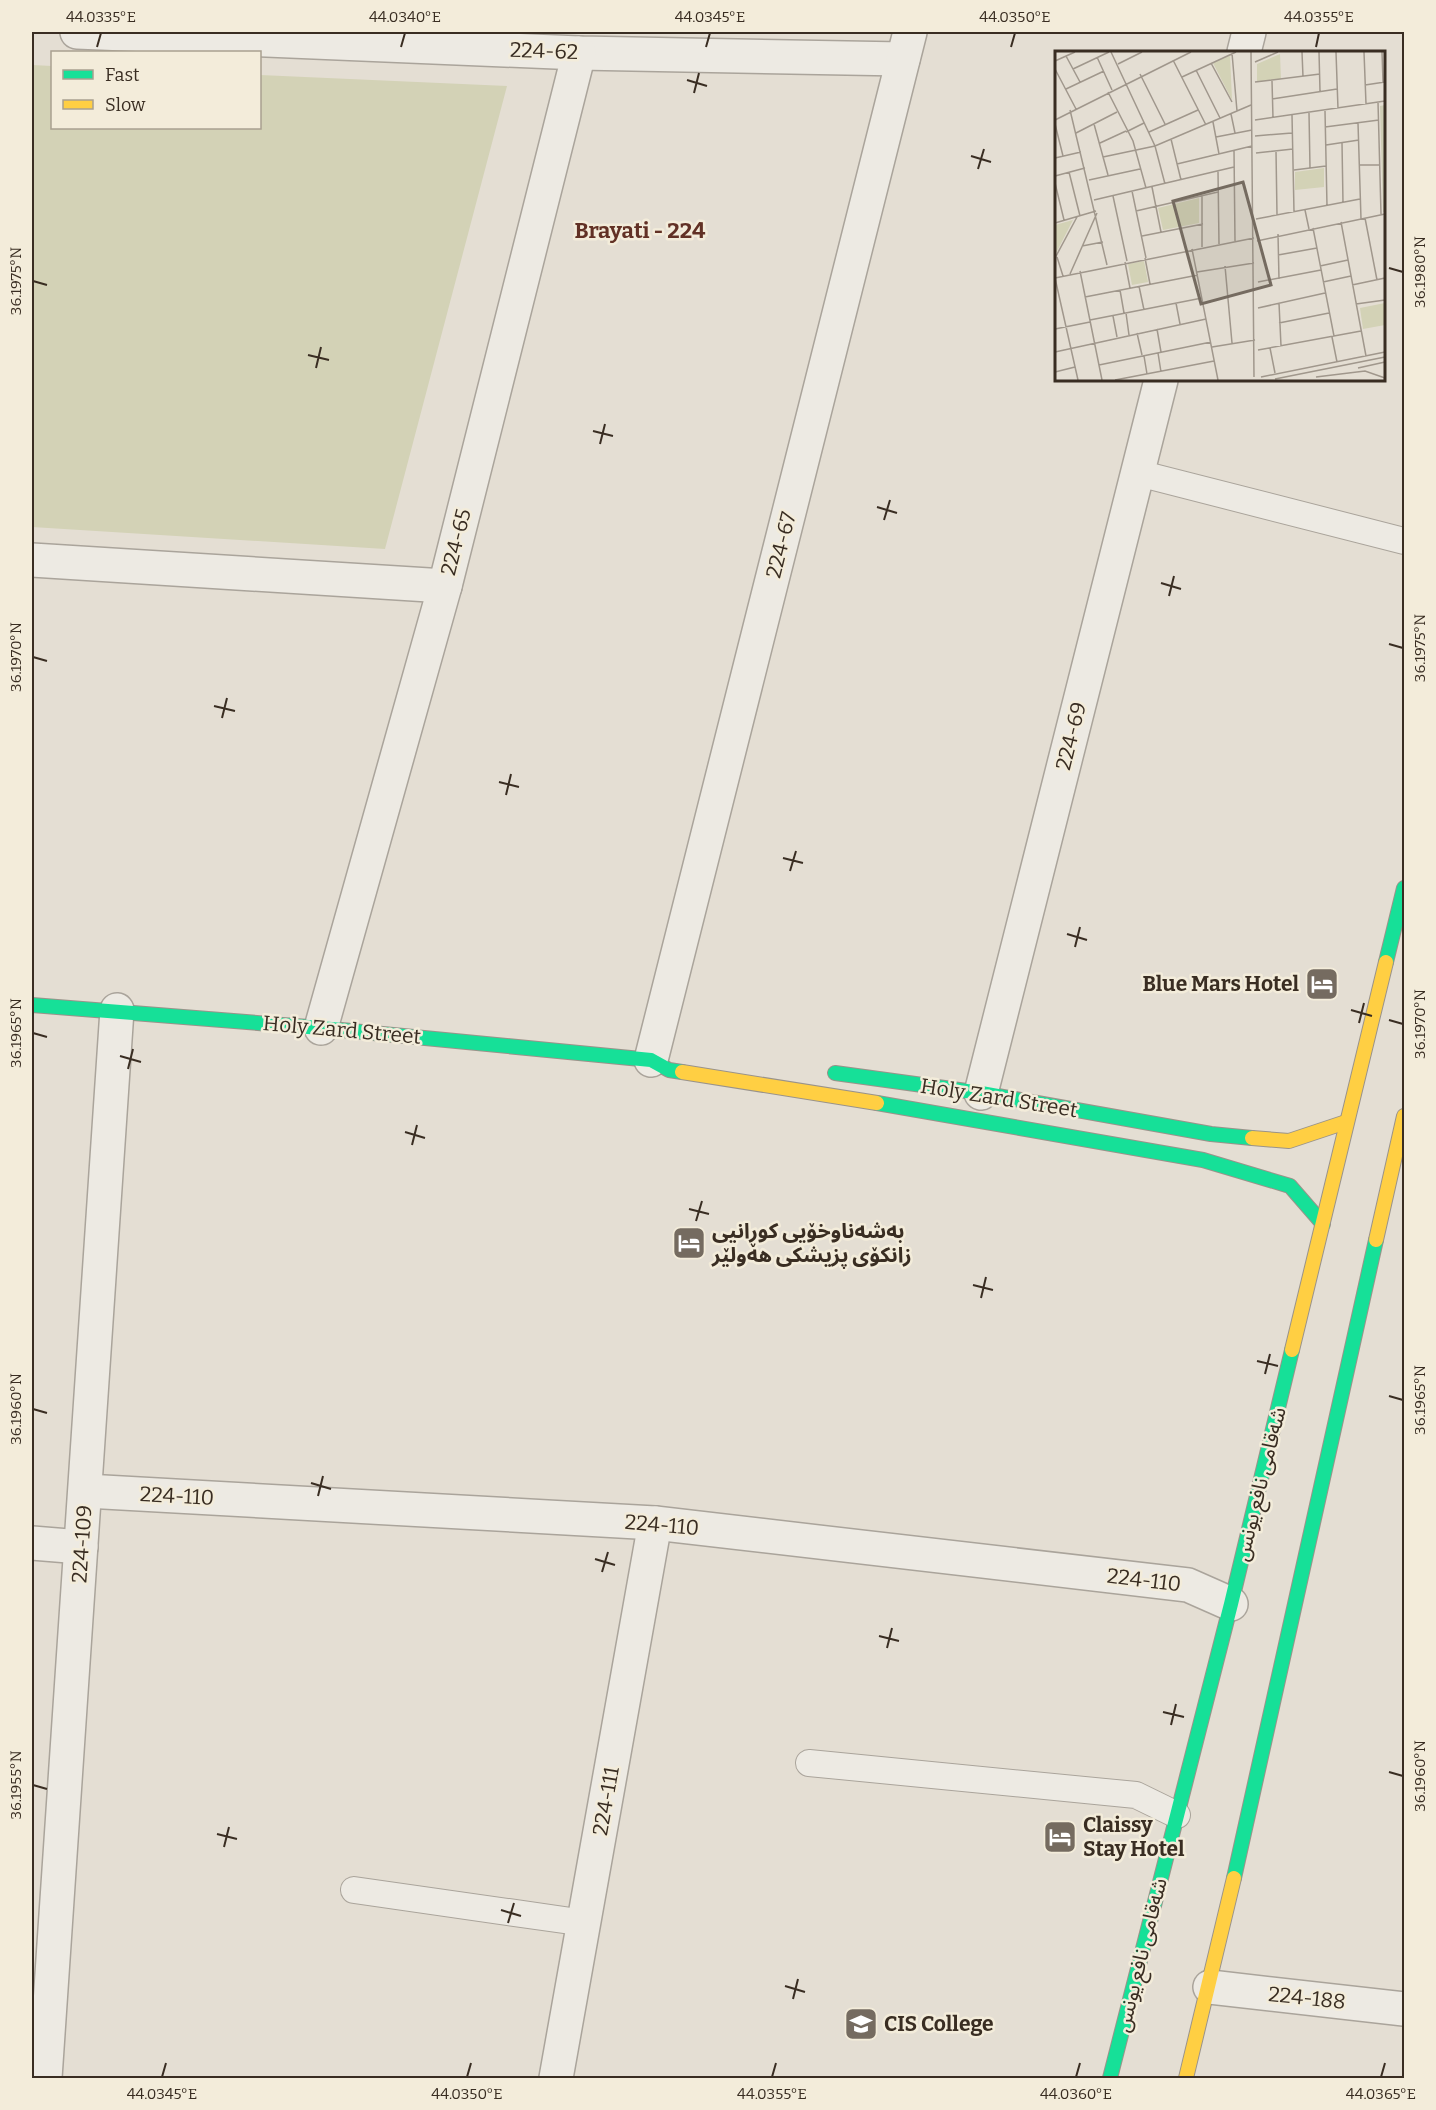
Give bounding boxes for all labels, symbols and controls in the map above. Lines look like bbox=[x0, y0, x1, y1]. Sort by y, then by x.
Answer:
text: 44.0335°E bbox=[66, 8, 136, 26]
text: 44.0340°E bbox=[369, 8, 441, 26]
text: 44.0345°E bbox=[675, 8, 745, 26]
text: 44.0350°E bbox=[979, 8, 1051, 26]
text: 44.0355°E bbox=[1284, 8, 1354, 26]
street label: 224-62 bbox=[509, 37, 579, 65]
legend bbox=[51, 51, 261, 129]
inset map bbox=[1055, 51, 1385, 381]
text: Fast bbox=[105, 64, 140, 86]
text: Slow bbox=[105, 94, 146, 116]
district label: Brayati - 224 bbox=[574, 217, 706, 244]
text: 36.1980°N bbox=[1411, 236, 1429, 308]
text: 36.1975°N bbox=[7, 247, 25, 315]
street label: 224-65 bbox=[435, 506, 477, 578]
street label: 224-67 bbox=[760, 509, 802, 581]
text: 36.1975°N bbox=[1411, 614, 1429, 682]
text: 36.1970°N bbox=[7, 622, 25, 692]
street label: 224-69 bbox=[1050, 699, 1092, 773]
hotel icon: Blue Mars Hotel bbox=[1304, 966, 1340, 1002]
place label: Blue Mars Hotel bbox=[1142, 971, 1299, 997]
text: 36.1970°N bbox=[1411, 989, 1429, 1059]
text: 36.1965°N bbox=[7, 998, 25, 1068]
street label: Holy Zard Street bbox=[262, 1010, 423, 1050]
street label: Holy Zard Street bbox=[919, 1073, 1080, 1123]
place label: بەشەناوخۆیی کوڕانیی زانکۆی پزیشکی هەولێر bbox=[711, 1218, 912, 1269]
hotel icon: بەشەناوخۆیی کوڕانیی زانکۆی پزیشکی هەولێر bbox=[671, 1225, 707, 1261]
text: 36.1965°N bbox=[1411, 1365, 1429, 1435]
text: 36.1960°N bbox=[7, 1373, 25, 1445]
street label: شەقامی نافع یونس bbox=[1228, 1404, 1294, 1564]
street label: 224-110 bbox=[139, 1481, 215, 1511]
street label: 224-109 bbox=[66, 1504, 98, 1584]
street label: 224-110 bbox=[624, 1509, 700, 1541]
street label: 224-110 bbox=[1106, 1563, 1182, 1597]
text: 36.1960°N bbox=[1411, 1740, 1429, 1812]
text: 36.1955°N bbox=[7, 1750, 25, 1820]
street label: 224-111 bbox=[587, 1764, 625, 1837]
place label: Claissy Stay Hotel bbox=[1083, 1812, 1185, 1862]
hotel icon: Claissy Stay Hotel bbox=[1042, 1819, 1078, 1855]
street label: شەقامی نافع یونس bbox=[1109, 1875, 1175, 2035]
street label: 224-188 bbox=[1267, 1981, 1347, 2015]
school or university icon: CIS College bbox=[843, 2006, 879, 2042]
place label: CIS College bbox=[884, 2011, 994, 2037]
text: 44.0345°E bbox=[127, 2085, 197, 2103]
text: 44.0350°E bbox=[431, 2085, 503, 2103]
text: 44.0355°E bbox=[737, 2085, 807, 2103]
text: 44.0360°E bbox=[1040, 2085, 1112, 2103]
text: 44.0365°E bbox=[1346, 2085, 1416, 2103]

